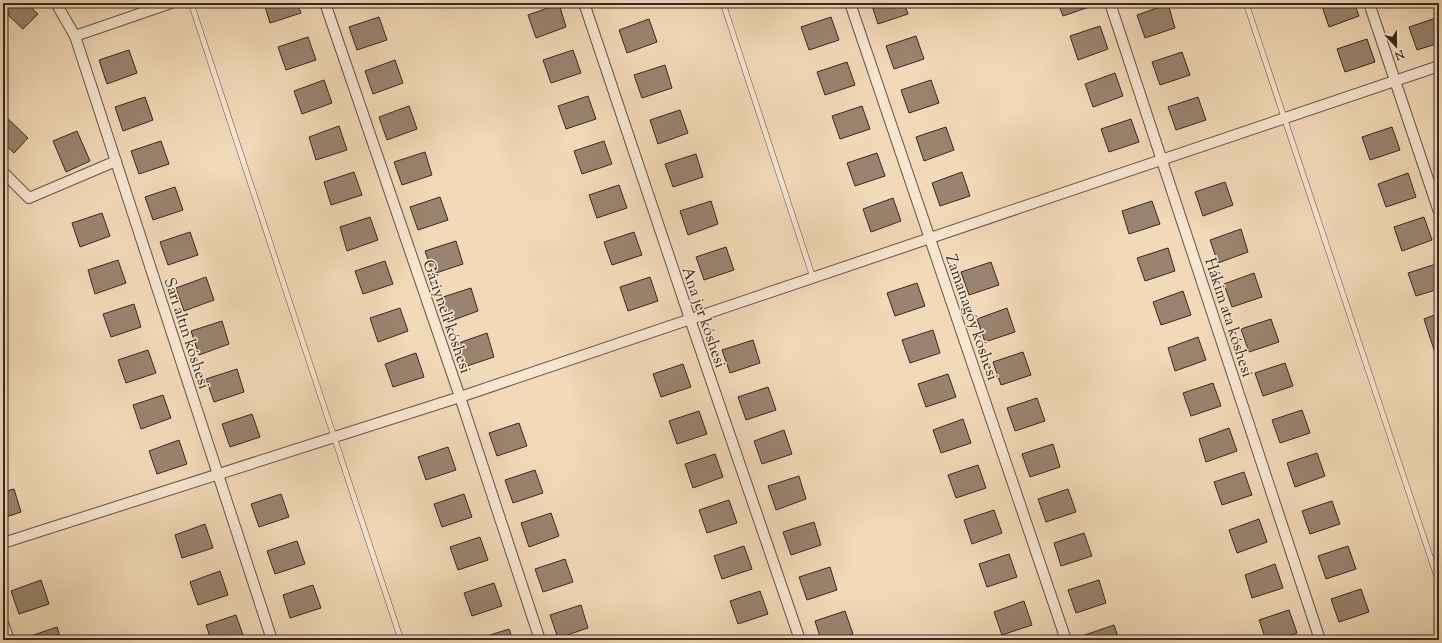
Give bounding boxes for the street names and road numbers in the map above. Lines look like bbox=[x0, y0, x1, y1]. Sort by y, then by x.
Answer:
street label: Zamanagóy kóshesi bbox=[938, 252, 1003, 384]
street label: Hákim ata kóshesi bbox=[1197, 255, 1258, 381]
street label: Ǵáziyneli kóshesi bbox=[415, 257, 476, 377]
street label: Ana jer kóshesi bbox=[675, 264, 731, 372]
street label: Sarı altın kóshesi bbox=[157, 275, 215, 393]

